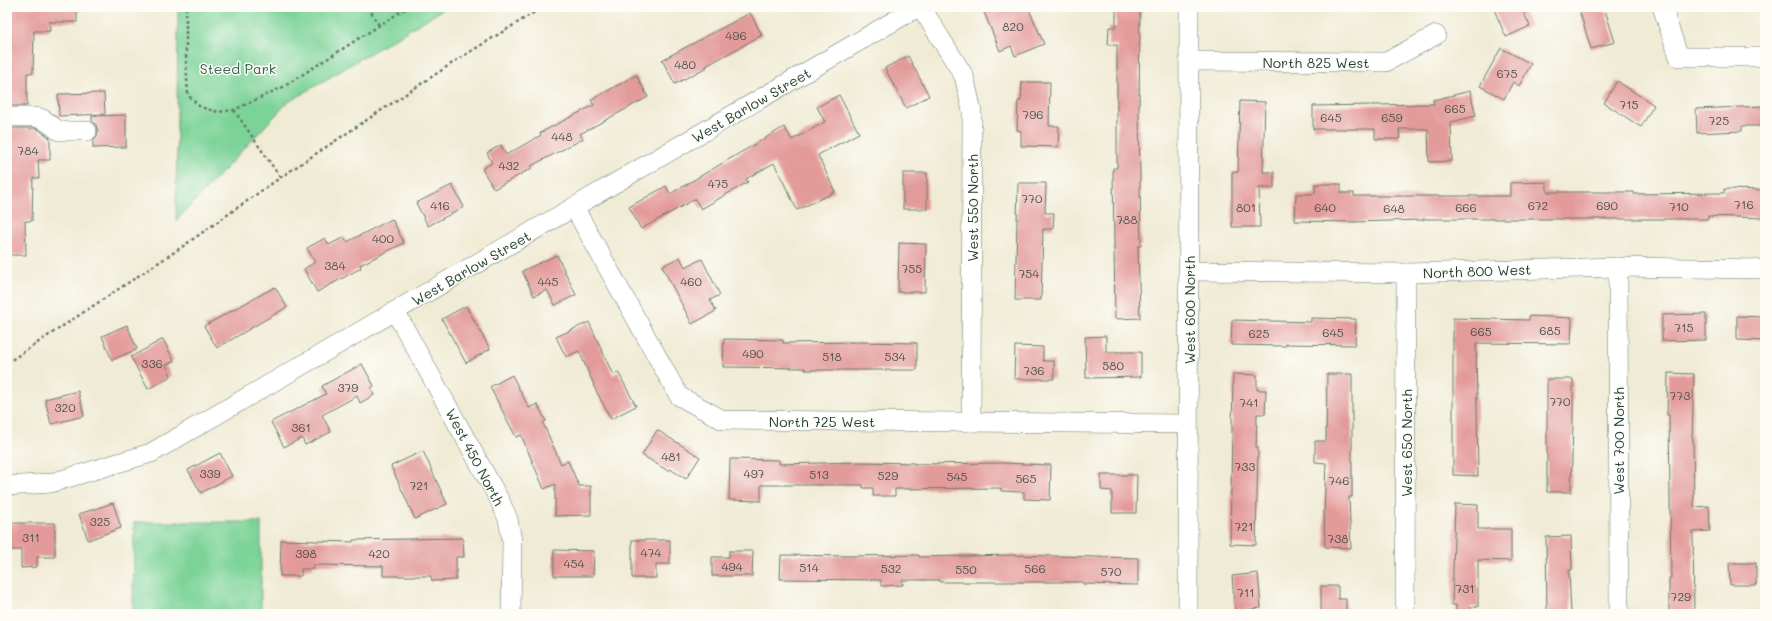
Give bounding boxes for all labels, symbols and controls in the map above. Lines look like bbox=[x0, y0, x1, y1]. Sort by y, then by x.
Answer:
house number: 820 bbox=[1002, 18, 1024, 34]
house number: 496 bbox=[725, 27, 747, 43]
street label: North 825 West bbox=[1262, 53, 1370, 72]
house number: 480 bbox=[674, 56, 696, 72]
park label: Steed Park bbox=[200, 59, 276, 78]
street label: West Barlow Street bbox=[688, 63, 814, 147]
house number: 675 bbox=[1497, 65, 1517, 81]
house number: 715 bbox=[1619, 96, 1639, 112]
house number: 665 bbox=[1444, 100, 1466, 116]
house number: 796 bbox=[1022, 106, 1044, 122]
house number: 645 bbox=[1320, 109, 1342, 125]
house number: 659 bbox=[1381, 109, 1403, 125]
house number: 725 bbox=[1709, 112, 1729, 128]
house number: 448 bbox=[551, 128, 573, 144]
house number: 784 bbox=[18, 142, 38, 158]
street label: West 550 North bbox=[963, 154, 982, 262]
house number: 432 bbox=[499, 157, 519, 173]
house number: 475 bbox=[708, 175, 728, 191]
house number: 770 bbox=[1022, 190, 1043, 206]
house number: 716 bbox=[1734, 196, 1754, 212]
house number: 416 bbox=[430, 197, 450, 213]
house number: 672 bbox=[1528, 197, 1548, 213]
house number: 690 bbox=[1596, 197, 1618, 213]
house number: 710 bbox=[1669, 198, 1689, 214]
house number: 801 bbox=[1236, 199, 1256, 215]
house number: 640 bbox=[1314, 199, 1336, 215]
house number: 666 bbox=[1455, 199, 1477, 215]
house number: 648 bbox=[1383, 200, 1405, 216]
house number: 788 bbox=[1116, 211, 1138, 227]
street label: West Barlow Street bbox=[408, 226, 534, 310]
house number: 400 bbox=[372, 230, 395, 246]
street label: West 600 North bbox=[1180, 256, 1199, 364]
house number: 384 bbox=[324, 257, 346, 273]
house number: 755 bbox=[902, 260, 922, 276]
street label: North 800 West bbox=[1423, 260, 1531, 282]
house number: 754 bbox=[1019, 265, 1039, 281]
house number: 445 bbox=[537, 273, 559, 289]
house number: 460 bbox=[680, 273, 702, 289]
house number: 715 bbox=[1674, 319, 1694, 335]
house number: 685 bbox=[1539, 322, 1561, 338]
house number: 665 bbox=[1470, 323, 1492, 339]
house number: 645 bbox=[1322, 324, 1344, 340]
house number: 625 bbox=[1249, 325, 1269, 341]
house number: 490 bbox=[742, 345, 764, 361]
house number: 518 bbox=[822, 348, 842, 364]
house number: 534 bbox=[884, 348, 906, 364]
house number: 336 bbox=[141, 355, 163, 371]
house number: 580 bbox=[1102, 357, 1124, 373]
house number: 736 bbox=[1024, 362, 1044, 378]
house number: 379 bbox=[338, 379, 358, 395]
street label: West 700 North bbox=[1609, 387, 1628, 495]
house number: 773 bbox=[1670, 387, 1690, 403]
street label: West 650 North bbox=[1397, 389, 1416, 497]
house number: 770 bbox=[1550, 393, 1571, 409]
house number: 741 bbox=[1239, 394, 1259, 410]
house number: 320 bbox=[54, 399, 76, 415]
street label: West 450 North bbox=[441, 405, 509, 509]
street label: North 725 West bbox=[769, 412, 875, 431]
house number: 361 bbox=[291, 419, 311, 435]
house number: 481 bbox=[661, 448, 681, 464]
house number: 733 bbox=[1235, 458, 1255, 474]
house number: 339 bbox=[199, 465, 221, 481]
house number: 497 bbox=[744, 465, 765, 481]
house number: 513 bbox=[809, 466, 829, 482]
house number: 529 bbox=[878, 467, 898, 483]
house number: 545 bbox=[946, 468, 968, 484]
house number: 565 bbox=[1015, 470, 1037, 486]
house number: 746 bbox=[1329, 472, 1349, 488]
house number: 721 bbox=[410, 477, 428, 493]
house number: 325 bbox=[90, 513, 110, 529]
house number: 721 bbox=[1235, 518, 1253, 534]
house number: 311 bbox=[22, 529, 40, 545]
house number: 738 bbox=[1328, 530, 1348, 546]
house number: 474 bbox=[641, 544, 661, 560]
house number: 398 bbox=[295, 545, 317, 561]
house number: 420 bbox=[368, 545, 390, 561]
house number: 454 bbox=[563, 555, 585, 571]
house number: 494 bbox=[721, 558, 743, 574]
house number: 514 bbox=[799, 559, 819, 575]
house number: 532 bbox=[881, 560, 901, 576]
house number: 566 bbox=[1024, 560, 1046, 576]
house number: 550 bbox=[955, 561, 977, 577]
house number: 570 bbox=[1100, 563, 1122, 579]
house number: 731 bbox=[1455, 580, 1475, 596]
house number: 711 bbox=[1237, 584, 1255, 600]
house number: 729 bbox=[1671, 588, 1691, 604]

